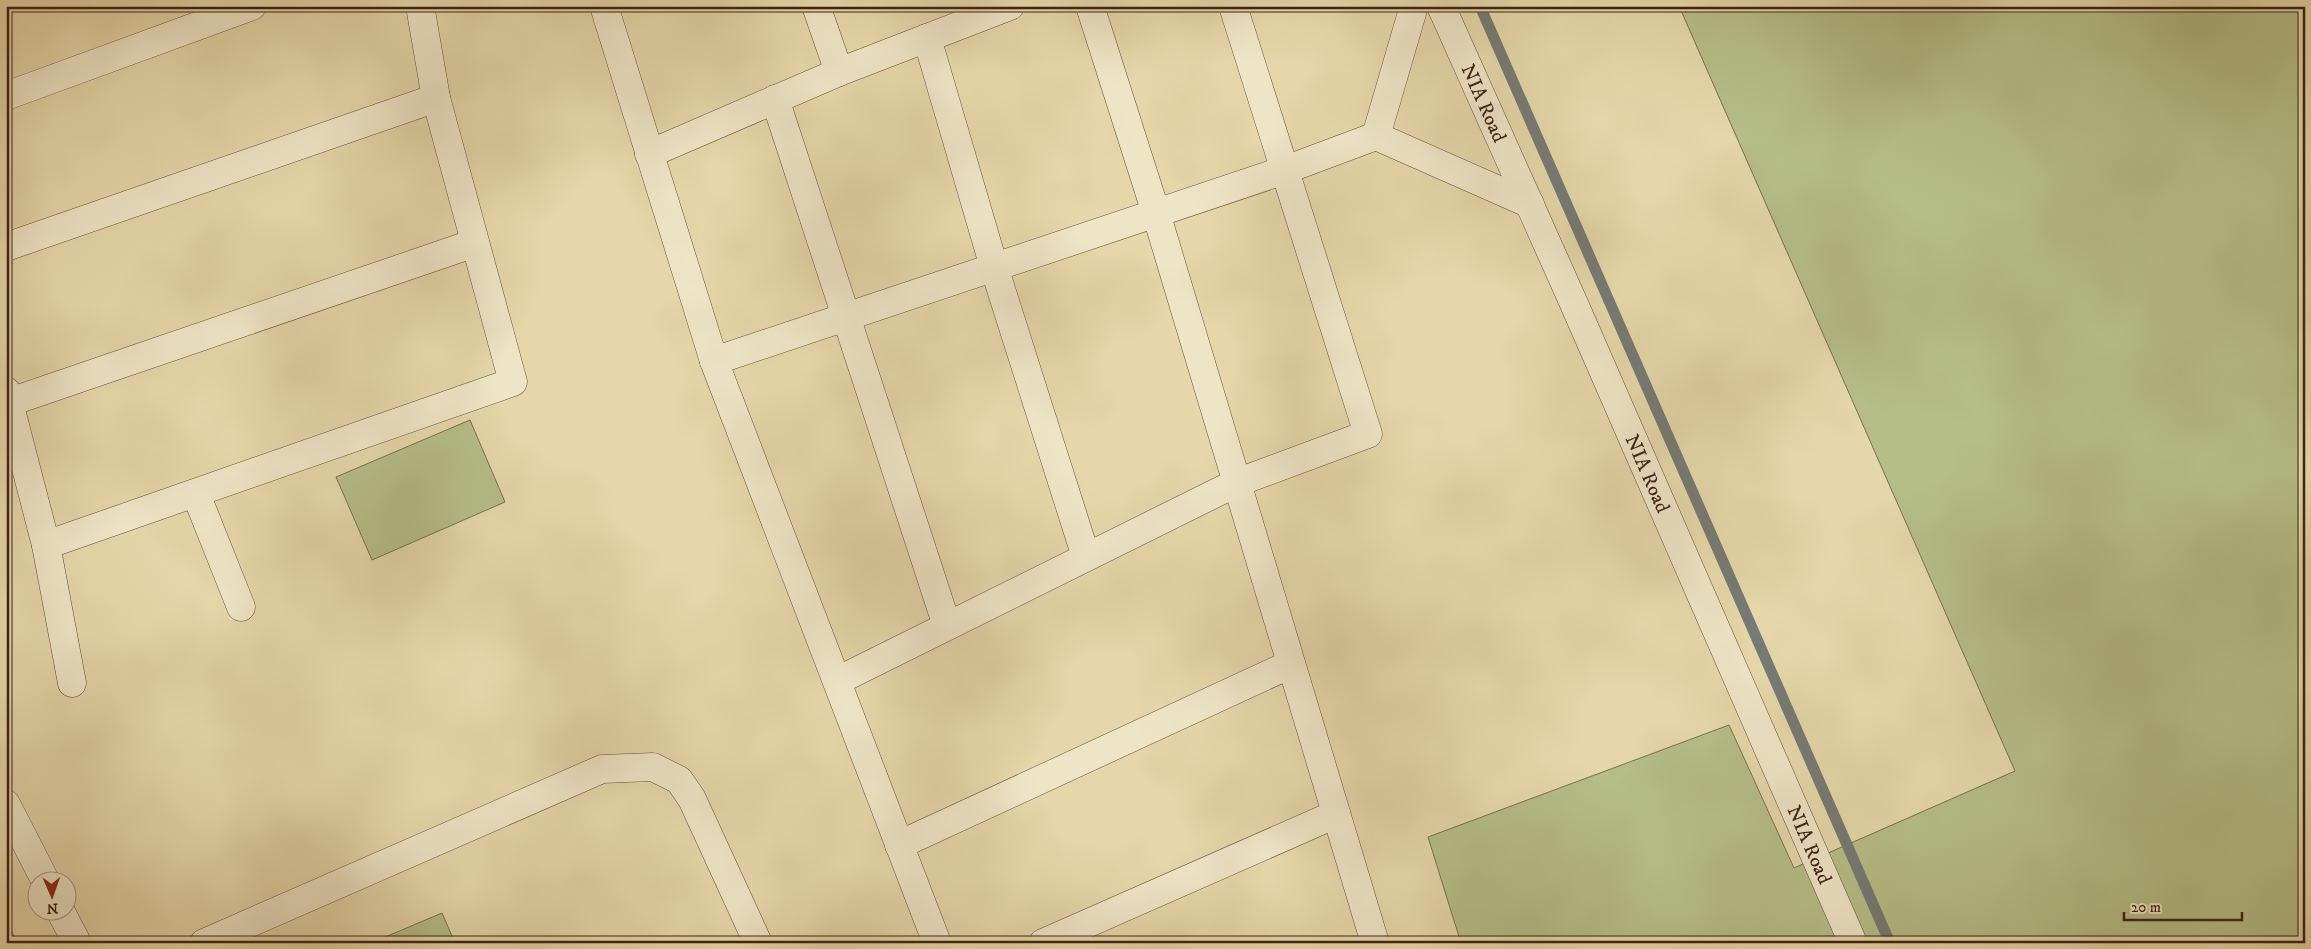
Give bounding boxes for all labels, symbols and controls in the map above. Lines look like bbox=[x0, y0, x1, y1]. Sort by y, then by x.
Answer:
street label: NIA Road bbox=[1454, 60, 1511, 146]
street label: NIA Road bbox=[1619, 431, 1675, 517]
street label: NIA Road bbox=[1781, 802, 1837, 888]
north arrow bbox=[28, 872, 78, 922]
scale bar bbox=[2124, 889, 2241, 921]
text: 20 m bbox=[2131, 898, 2161, 917]
text: N bbox=[46, 899, 58, 917]

